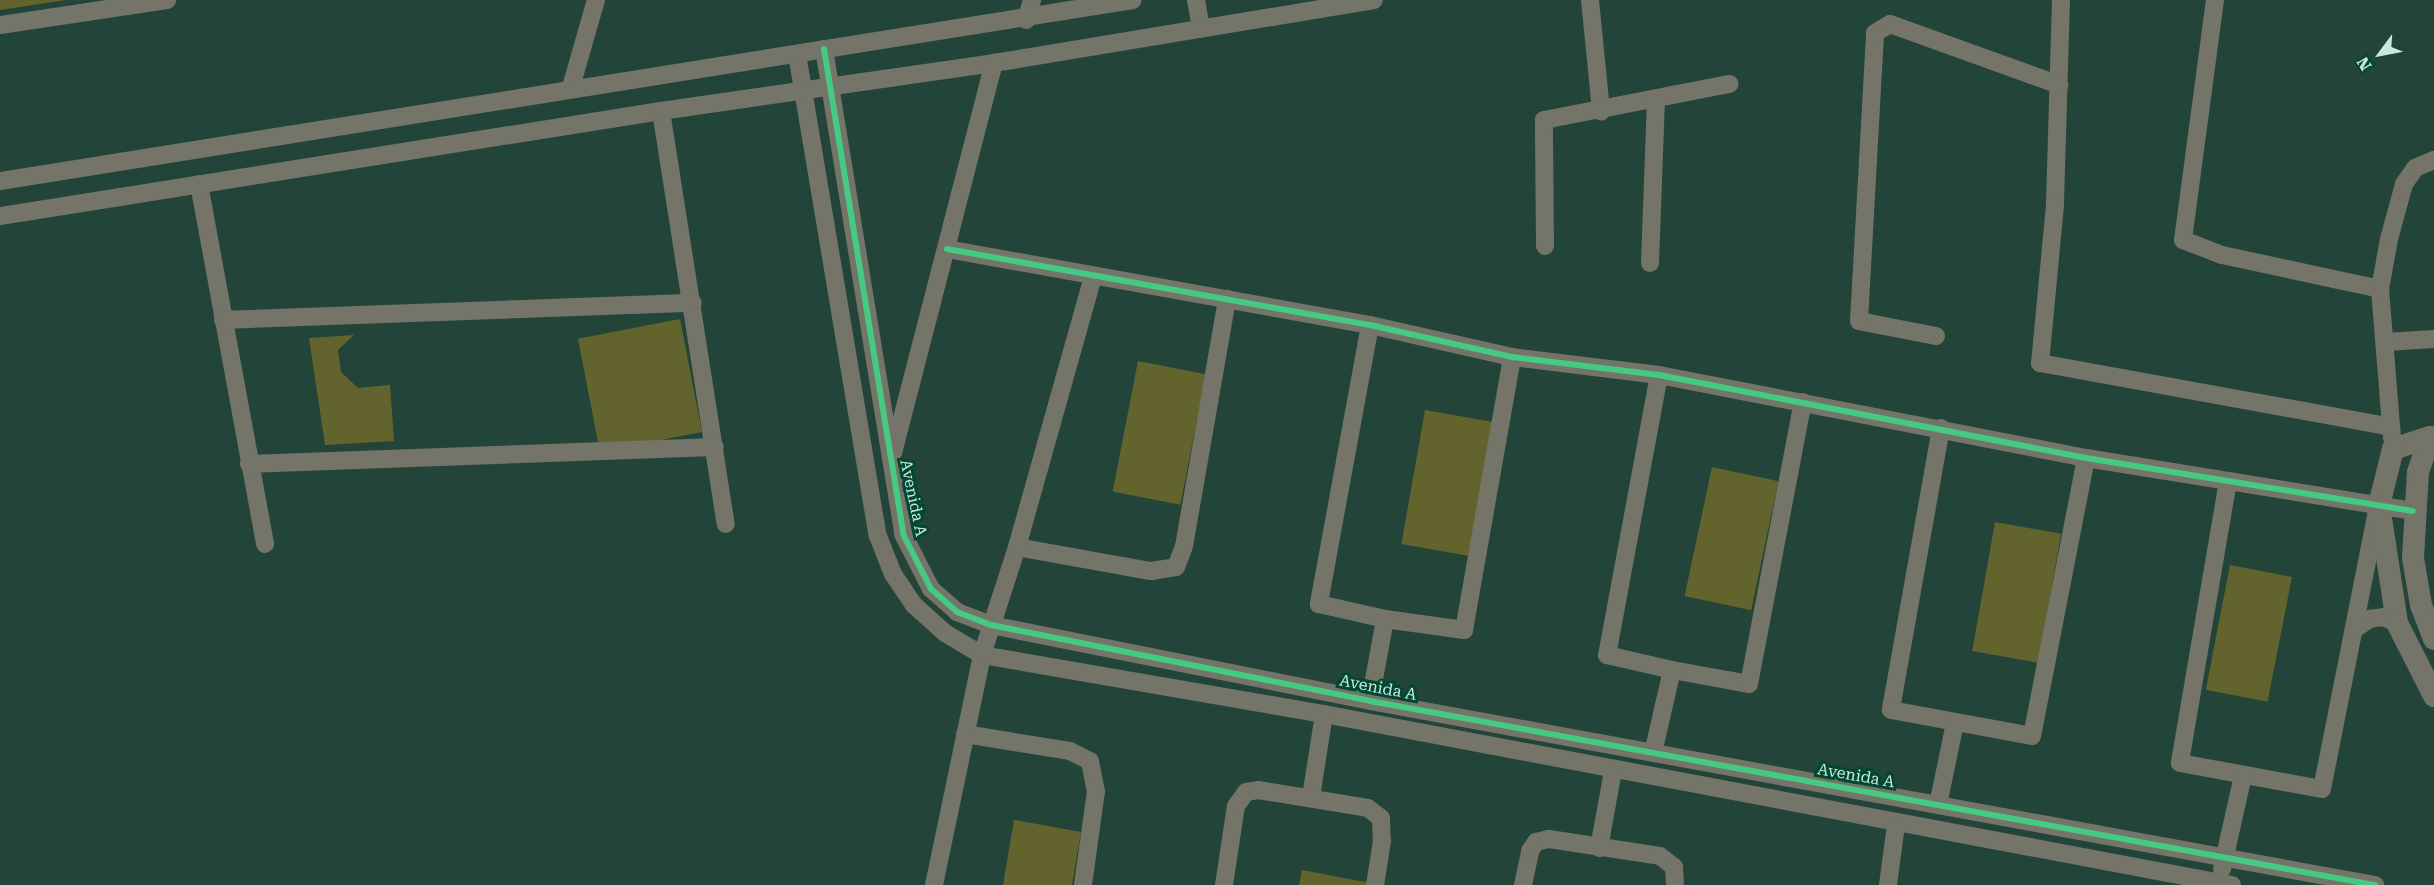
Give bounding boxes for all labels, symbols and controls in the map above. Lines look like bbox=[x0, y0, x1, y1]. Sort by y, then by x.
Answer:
north arrow bbox=[2350, 24, 2410, 84]
text: N bbox=[2353, 54, 2376, 74]
street label: Avenida A bbox=[895, 458, 931, 538]
street label: Avenida A bbox=[1338, 671, 1418, 705]
street label: Avenida A bbox=[1816, 760, 1896, 792]

